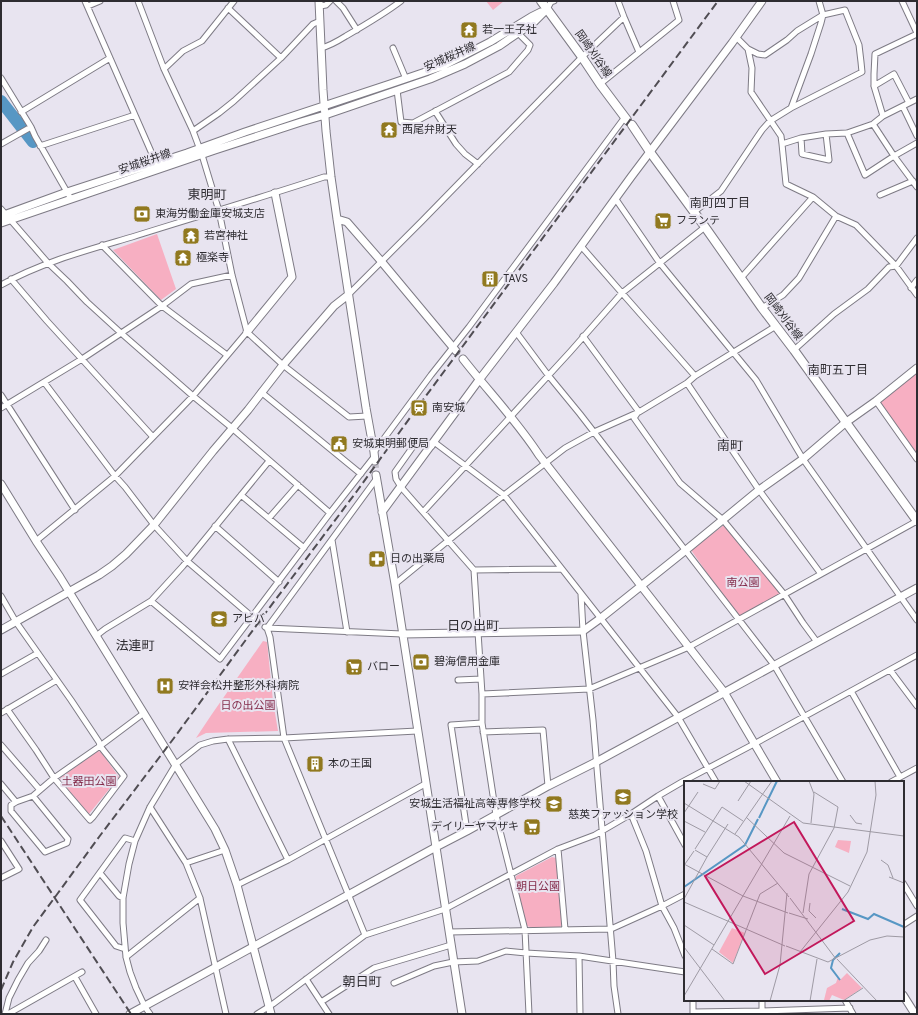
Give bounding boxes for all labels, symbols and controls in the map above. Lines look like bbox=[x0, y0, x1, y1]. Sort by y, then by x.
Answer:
temple icon: 若一王子社 bbox=[459, 20, 479, 40]
place label: 若一王子社 bbox=[482, 23, 537, 37]
street label: 岡崎刈谷線 bbox=[571, 27, 615, 81]
street label: 安城桜井線 bbox=[422, 39, 478, 75]
temple icon: 西尾弁財天 bbox=[379, 120, 399, 140]
place label: 西尾弁財天 bbox=[402, 123, 457, 137]
street label: 安城桜井線 bbox=[117, 146, 173, 178]
district label: 東明町 bbox=[187, 188, 227, 204]
district label: 南町四丁目 bbox=[690, 196, 750, 212]
bank icon: 東海労働金庫安城支店 bbox=[132, 204, 152, 224]
place label: 東海労働金庫安城支店 bbox=[155, 207, 265, 221]
supermarket icon: フランテ bbox=[653, 211, 673, 231]
place label: フランテ bbox=[676, 214, 720, 228]
temple icon: 若宮神社 bbox=[181, 226, 201, 246]
place label: 若宮神社 bbox=[204, 229, 248, 243]
temple icon: 極楽寺 bbox=[173, 248, 193, 268]
place label: 極楽寺 bbox=[196, 251, 229, 265]
building icon: TAVS bbox=[480, 269, 500, 289]
place label: TAVS bbox=[503, 272, 528, 286]
street label: 岡崎刈谷線 bbox=[761, 291, 805, 343]
district label: 南町五丁目 bbox=[808, 363, 868, 379]
station icon: 南安城 bbox=[409, 398, 429, 418]
place label: 南安城 bbox=[432, 401, 465, 415]
public building icon: 安城東明郵便局 bbox=[329, 434, 349, 454]
place label: 安城東明郵便局 bbox=[352, 437, 429, 451]
district label: 南町 bbox=[717, 439, 743, 455]
pharmacy icon: 日の出薬局 bbox=[367, 549, 387, 569]
place label: 日の出薬局 bbox=[390, 552, 445, 566]
park label: 南公園 bbox=[727, 576, 760, 590]
school or university icon: アビバ bbox=[209, 609, 229, 629]
place label: アビバ bbox=[232, 612, 265, 626]
district label: 日の出町 bbox=[447, 619, 499, 635]
district label: 法連町 bbox=[115, 639, 155, 655]
bank icon: 碧海信用金庫 bbox=[411, 652, 431, 672]
place label: 碧海信用金庫 bbox=[434, 655, 500, 669]
supermarket icon: バロー bbox=[344, 657, 364, 677]
place label: バロー bbox=[367, 660, 400, 674]
hospital icon: 安祥会松井整形外科病院 bbox=[155, 676, 175, 696]
place label: 安祥会松井整形外科病院 bbox=[178, 679, 299, 693]
park label: 日の出公園 bbox=[221, 699, 276, 713]
building icon: 本の王国 bbox=[305, 754, 325, 774]
place label: 本の王国 bbox=[328, 757, 372, 771]
park label: 土器田公園 bbox=[62, 775, 117, 789]
inset map bbox=[684, 781, 904, 1001]
school or university icon: 慈英ファッション学校 bbox=[613, 787, 633, 807]
school or university icon: 安城生活福祉高等専修学校 bbox=[544, 794, 564, 814]
place label: 安城生活福祉高等専修学校 bbox=[409, 797, 541, 811]
place label: 慈英ファッション学校 bbox=[568, 808, 678, 822]
supermarket icon: デイリーヤマザキ bbox=[522, 817, 542, 837]
place label: デイリーヤマザキ bbox=[431, 820, 519, 834]
park label: 朝日公園 bbox=[516, 880, 560, 894]
district label: 朝日町 bbox=[342, 975, 382, 991]

